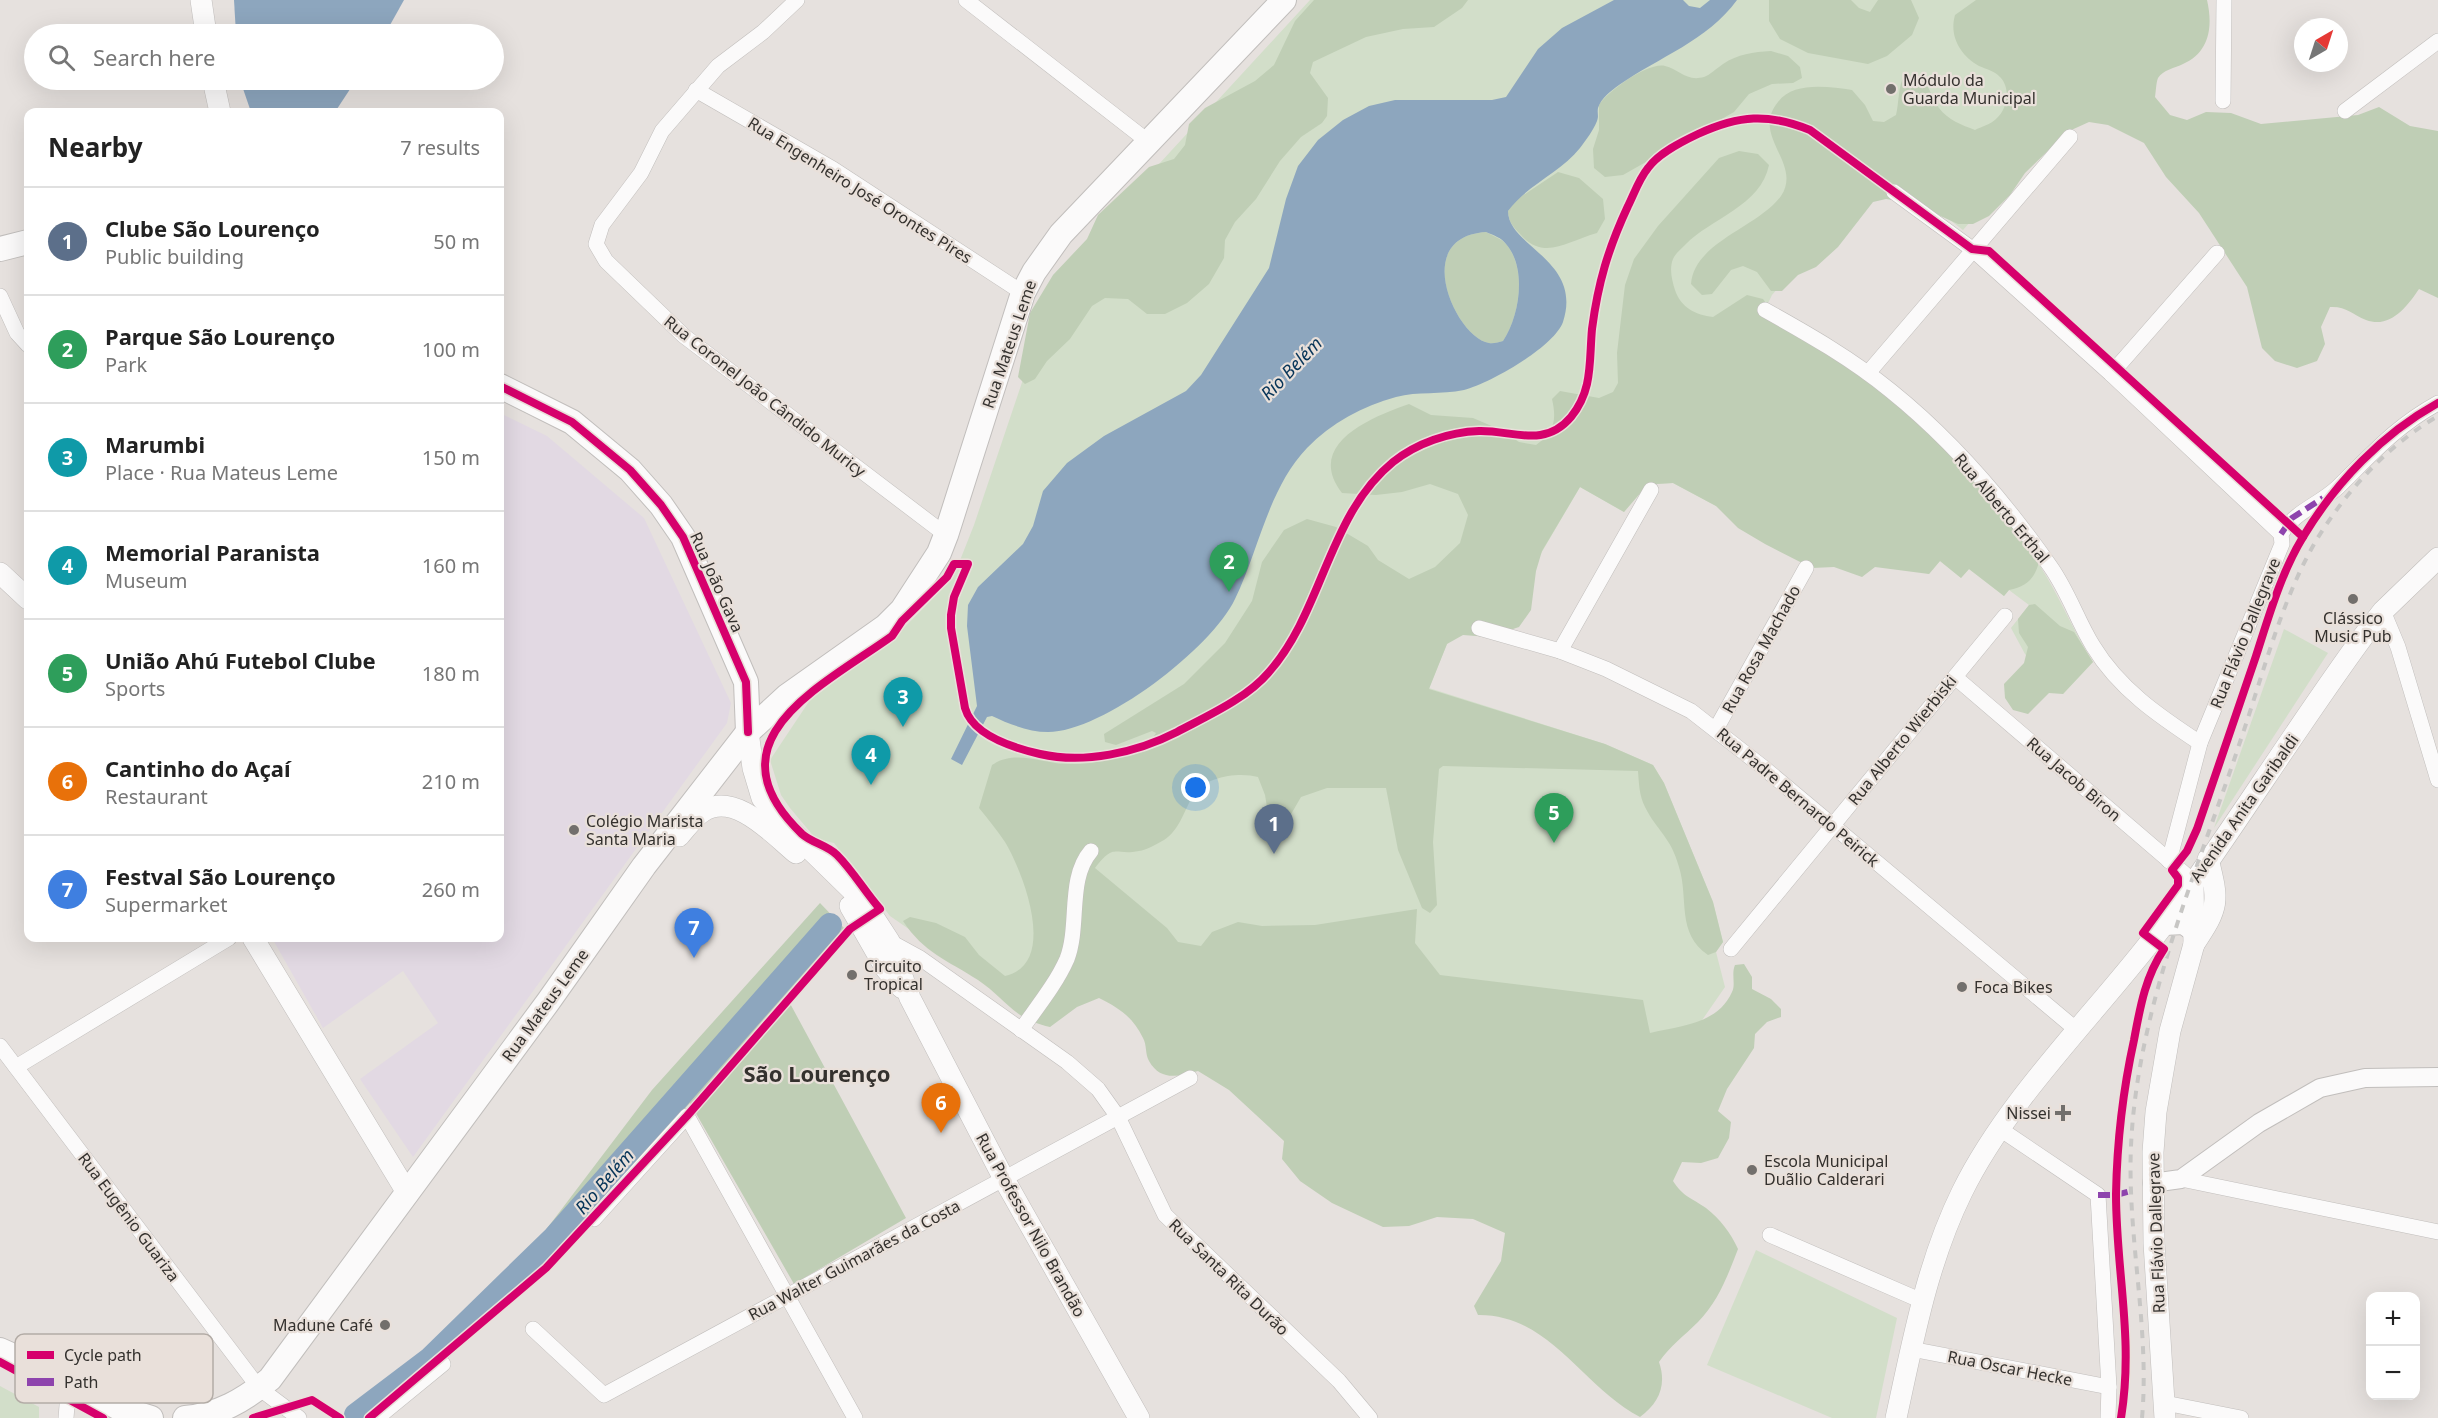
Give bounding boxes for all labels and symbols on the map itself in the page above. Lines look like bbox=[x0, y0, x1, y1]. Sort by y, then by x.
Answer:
north arrow bbox=[2294, 18, 2348, 72]
place label: Módulo da Guarda Municipal bbox=[1903, 69, 2036, 109]
marker: Módulo da Guarda Municipal bbox=[1884, 82, 1898, 96]
street label: Rua Engenheiro José Orontes Pires bbox=[744, 112, 976, 268]
street label: Rua Mateus Leme bbox=[977, 277, 1041, 411]
street label: Rua Coronel João Cândido Muricy bbox=[660, 310, 871, 482]
water label: Rio Belém bbox=[1255, 331, 1327, 405]
street label: Rua Alberto Erthal bbox=[1950, 449, 2054, 567]
street label: Rua João Gava bbox=[685, 528, 749, 636]
pin: 2 bbox=[1210, 542, 1248, 592]
street label: Rua Flávio Dallegrave bbox=[2205, 554, 2285, 712]
street label: Rua Rosa Machado bbox=[1717, 581, 1805, 717]
marker: Clássico Music Pub bbox=[2346, 592, 2360, 606]
place label: Clássico Music Pub bbox=[2314, 607, 2392, 647]
street label: Rua Alberto Wierbiski bbox=[1843, 670, 1961, 810]
pin: 3 bbox=[884, 678, 922, 727]
street label: Rua Padre Bernardo Peirick bbox=[1712, 722, 1884, 872]
street label: Avenida Anita Garibaldi bbox=[2185, 730, 2303, 886]
street label: Rua Jacob Biron bbox=[2022, 732, 2126, 826]
pin: 4 bbox=[852, 736, 890, 785]
your location bbox=[1181, 773, 1210, 802]
pin: 5 bbox=[1534, 794, 1574, 843]
pin: 1 bbox=[1254, 804, 1294, 854]
place label: Colégio Marista Santa Maria bbox=[586, 810, 703, 850]
marker: Colégio Marista Santa Maria bbox=[567, 823, 581, 837]
pin: 7 bbox=[674, 908, 714, 958]
street label: Rua Mateus Leme bbox=[497, 944, 593, 1066]
place label: Circuito Tropical bbox=[864, 955, 923, 995]
marker: Circuito Tropical bbox=[845, 968, 859, 982]
place label: Foca Bikes bbox=[1974, 976, 2053, 998]
marker: Foca Bikes bbox=[1955, 980, 1969, 994]
district label: São Lourenço bbox=[743, 1058, 891, 1088]
pin: 6 bbox=[922, 1084, 960, 1133]
place label: Nissei bbox=[2006, 1102, 2051, 1124]
marker: Nissei bbox=[2056, 1106, 2070, 1120]
street label: Rua Professor Nilo Brandão bbox=[971, 1129, 1091, 1321]
water label: Rio Belém bbox=[569, 1143, 639, 1219]
street label: Rua Eugênio Guariza bbox=[73, 1148, 185, 1286]
place label: Escola Municipal Duãlio Calderari bbox=[1764, 1150, 1888, 1190]
street label: Rua Flávio Dallegrave bbox=[2142, 1152, 2170, 1314]
marker: Escola Municipal Duãlio Calderari bbox=[1745, 1163, 1759, 1177]
street label: Rua Walter Guimarães da Costa bbox=[744, 1195, 964, 1325]
street label: Rua Santa Rita Durão bbox=[1164, 1214, 1294, 1340]
place label: Madune Café bbox=[273, 1314, 373, 1336]
marker: Madune Café bbox=[378, 1318, 392, 1332]
legend bbox=[15, 1334, 213, 1403]
text: Cycle path bbox=[64, 1344, 142, 1366]
street label: Rua Oscar Hecke bbox=[1946, 1345, 2074, 1391]
text: Path bbox=[64, 1371, 98, 1393]

